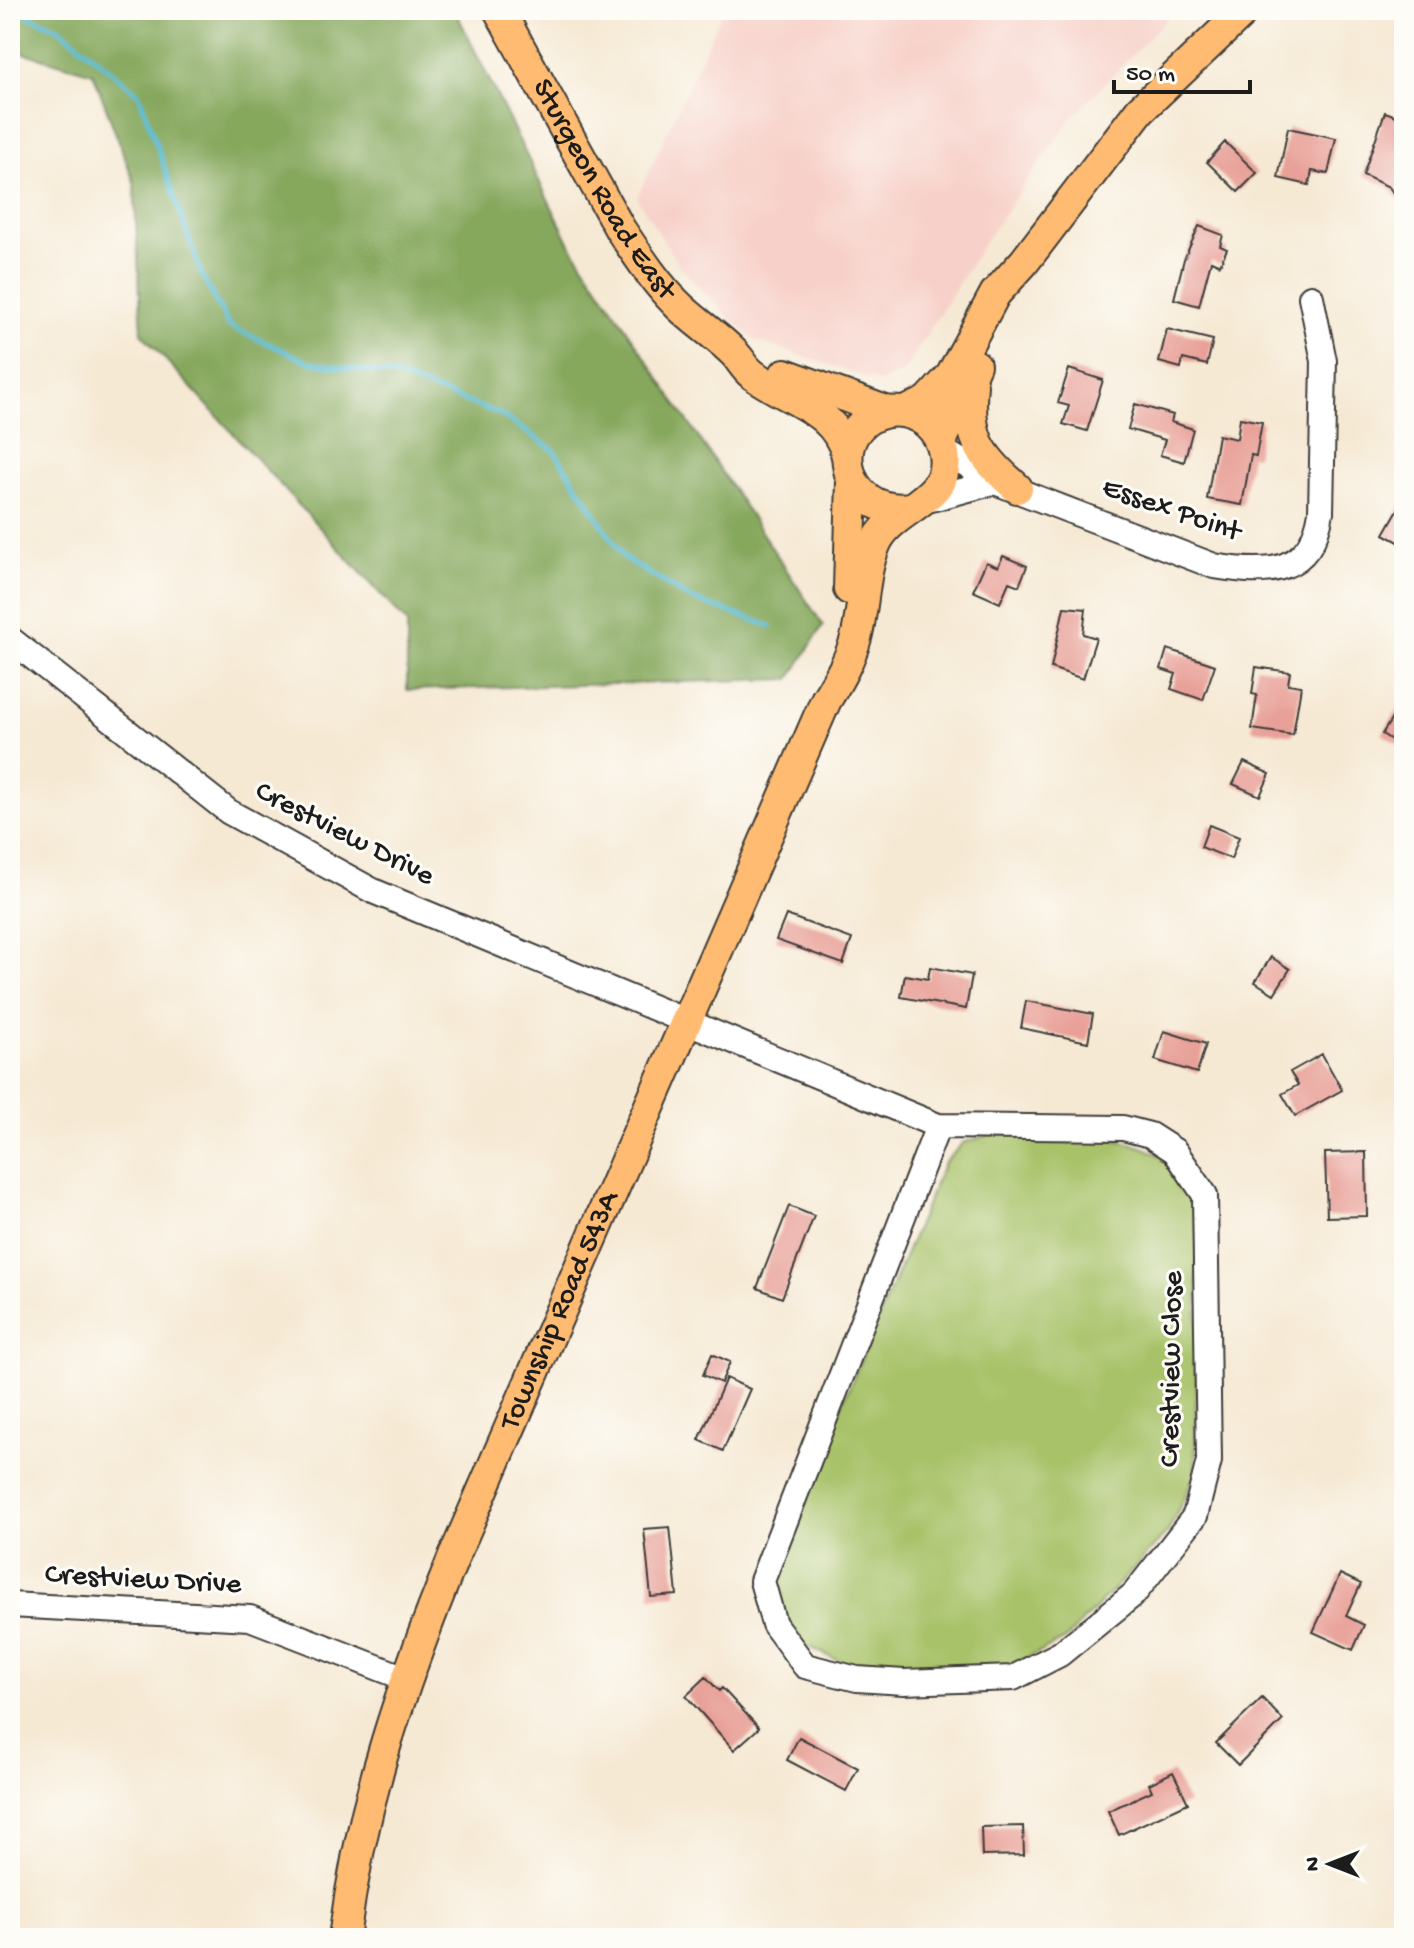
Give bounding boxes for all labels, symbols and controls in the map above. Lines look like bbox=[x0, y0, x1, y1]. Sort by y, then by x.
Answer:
scale bar bbox=[1114, 44, 1250, 94]
text: 50 m bbox=[1126, 61, 1175, 90]
street label: Sturgeon Road East bbox=[523, 73, 685, 310]
street label: Essex Point bbox=[1097, 471, 1248, 552]
street label: Crestview Drive bbox=[248, 775, 440, 895]
street label: Township Road 543A bbox=[493, 1185, 628, 1437]
street label: Crestview Close bbox=[1154, 1270, 1192, 1467]
street label: Crestview Drive bbox=[44, 1558, 243, 1604]
north arrow bbox=[1290, 1824, 1370, 1904]
text: N bbox=[1301, 1857, 1327, 1871]

